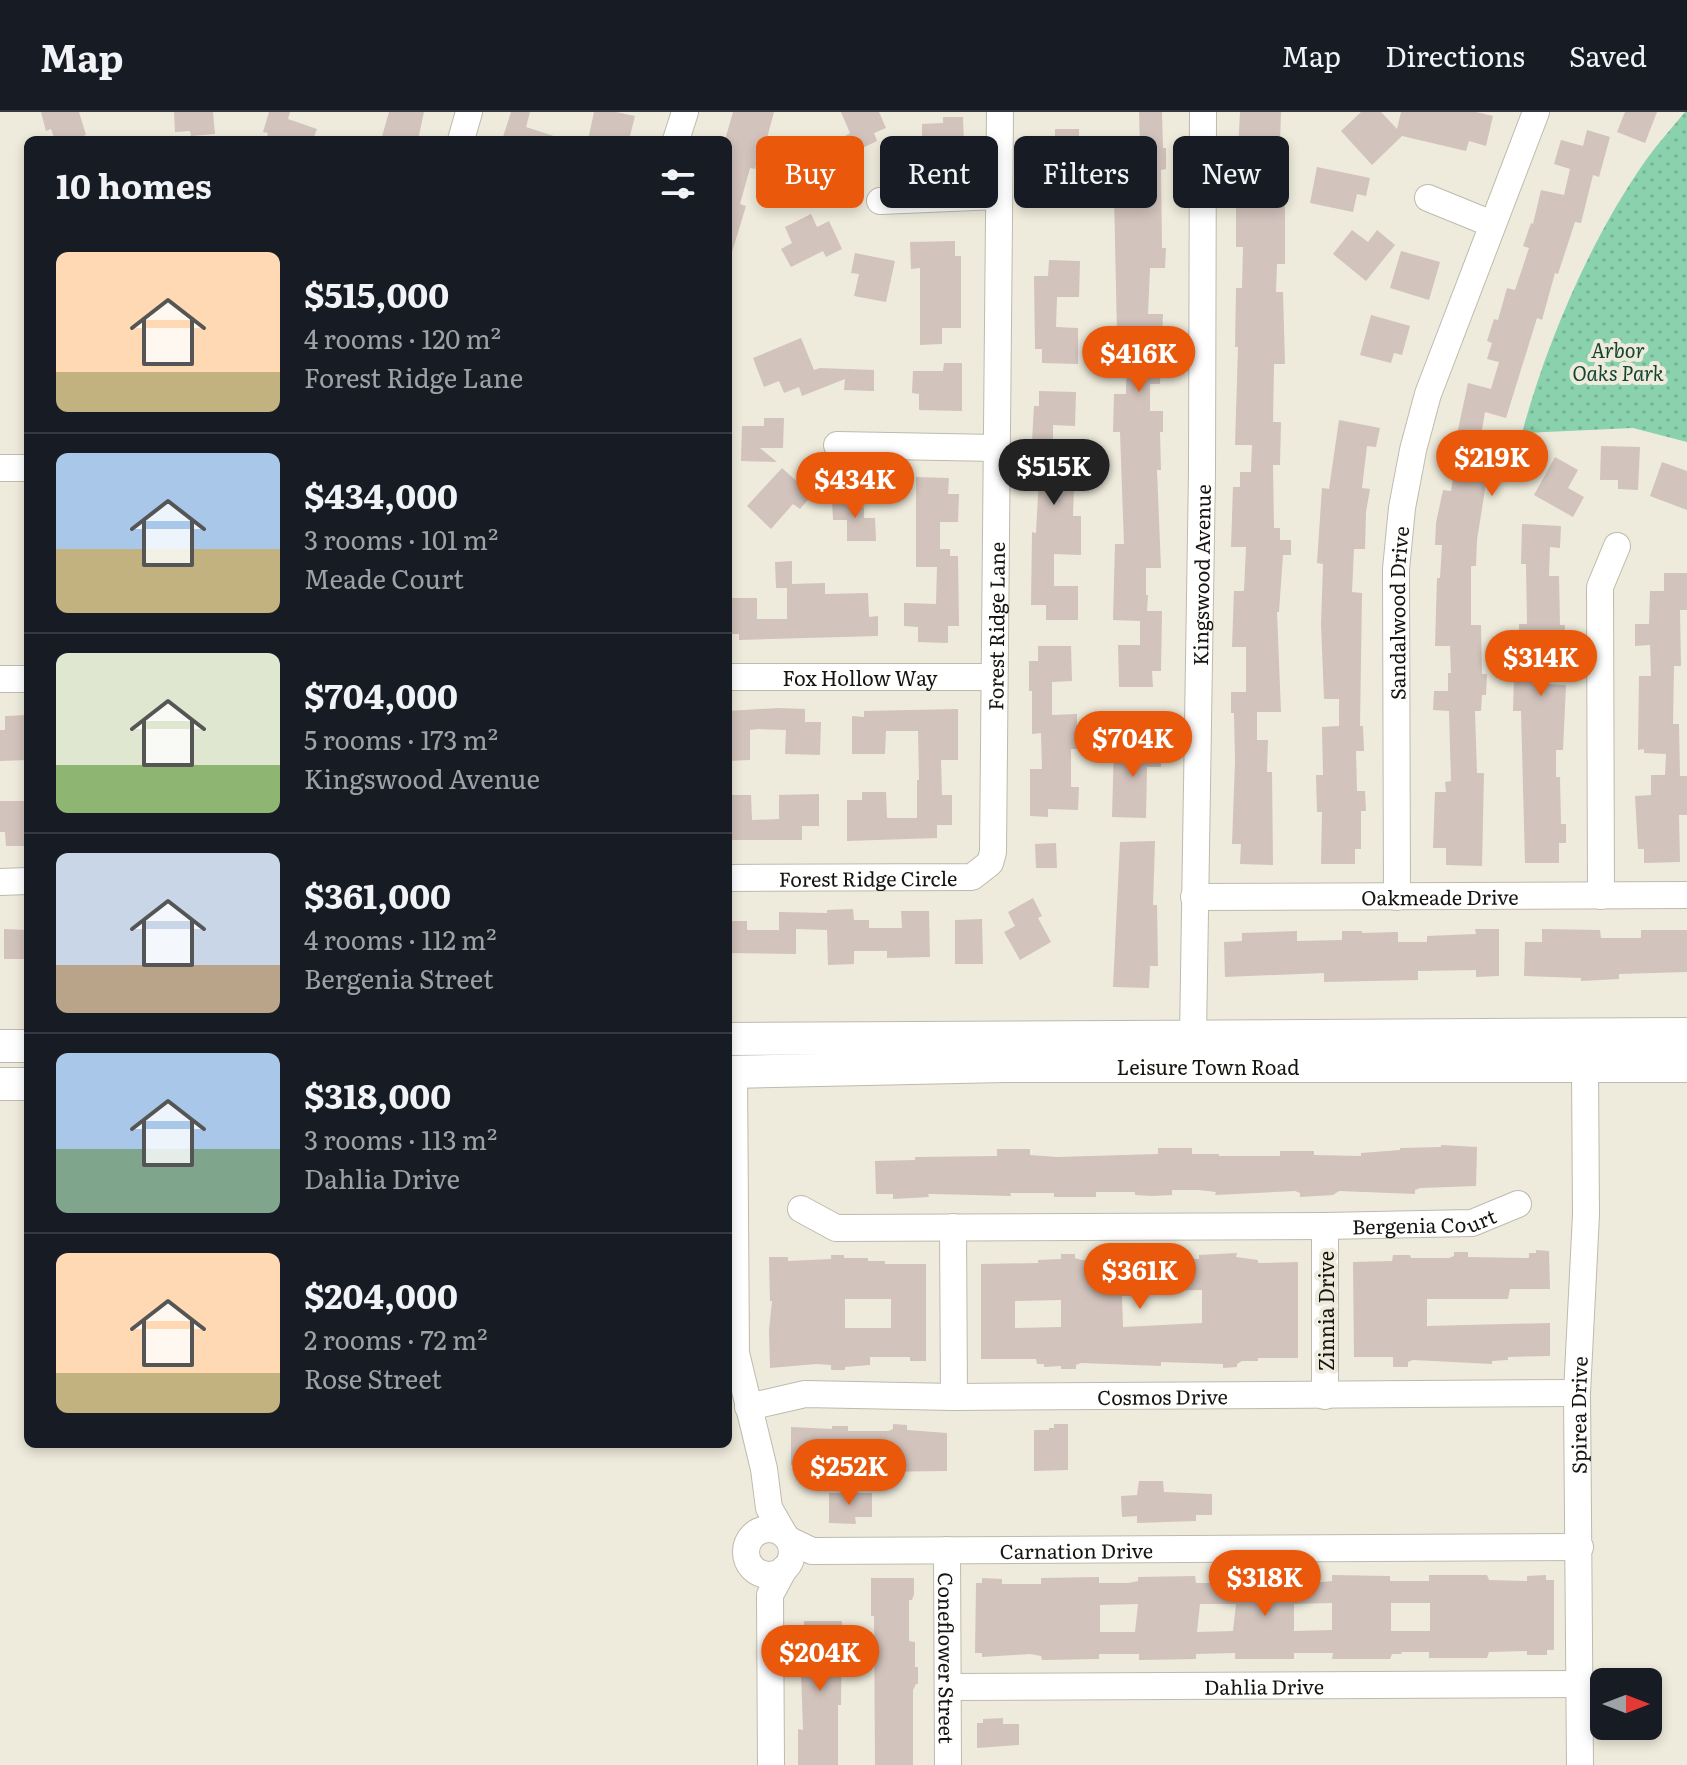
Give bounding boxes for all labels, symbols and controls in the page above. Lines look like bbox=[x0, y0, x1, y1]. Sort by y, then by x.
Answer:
text: Map bbox=[40, 27, 124, 84]
text: Map bbox=[1282, 34, 1341, 76]
text: Directions bbox=[1385, 34, 1525, 76]
text: Saved bbox=[1569, 34, 1647, 76]
chip: Buy bbox=[756, 136, 864, 208]
chip: Rent bbox=[880, 136, 998, 208]
chip: Filters bbox=[1014, 136, 1157, 208]
chip: New bbox=[1173, 136, 1289, 208]
text: 10 homes bbox=[56, 159, 212, 209]
icon: filters bbox=[656, 162, 700, 206]
text: $515,000 bbox=[304, 268, 449, 318]
icon: home bbox=[120, 284, 216, 380]
text: 4 rooms · 120 m² bbox=[304, 318, 501, 357]
pin: $416K bbox=[1083, 326, 1195, 394]
text: $416K bbox=[1100, 332, 1178, 371]
park label: Arbor Oaks Park bbox=[1572, 334, 1664, 387]
text: Forest Ridge Lane bbox=[304, 357, 523, 396]
pin: $219K bbox=[1436, 430, 1548, 498]
text: $219K bbox=[1454, 436, 1530, 475]
pin: $515K bbox=[998, 439, 1110, 507]
text: $515K bbox=[1017, 445, 1091, 484]
pin: $434K bbox=[799, 452, 911, 520]
text: $434K bbox=[814, 458, 896, 497]
text: $434,000 bbox=[304, 469, 458, 519]
street label: Kingswood Avenue bbox=[1184, 484, 1217, 666]
icon: home bbox=[120, 485, 216, 581]
text: 3 rooms · 101 m² bbox=[304, 519, 498, 558]
street label: Sandalwood Drive bbox=[1381, 525, 1415, 700]
street label: Forest Ridge Lane bbox=[979, 542, 1011, 711]
text: Meade Court bbox=[304, 558, 464, 597]
pin: $314K bbox=[1485, 630, 1597, 698]
text: $314K bbox=[1503, 636, 1579, 675]
street label: Fox Hollow Way bbox=[783, 662, 938, 692]
text: $704,000 bbox=[304, 669, 458, 719]
icon: home bbox=[120, 685, 216, 781]
pin: $704K bbox=[1077, 711, 1189, 779]
text: $704K bbox=[1092, 717, 1174, 756]
text: 5 rooms · 173 m² bbox=[304, 719, 498, 758]
text: Kingswood Avenue bbox=[304, 758, 540, 797]
street label: Forest Ridge Circle bbox=[779, 862, 957, 893]
text: $361,000 bbox=[304, 869, 451, 919]
street label: Oakmeade Drive bbox=[1361, 881, 1519, 911]
icon: home bbox=[120, 885, 216, 981]
text: 4 rooms · 112 m² bbox=[304, 919, 497, 958]
text: Bergenia Street bbox=[304, 958, 493, 997]
street label: Leisure Town Road bbox=[1116, 1051, 1299, 1081]
text: $318,000 bbox=[304, 1069, 451, 1119]
icon: home bbox=[120, 1085, 216, 1181]
text: 3 rooms · 113 m² bbox=[304, 1119, 497, 1158]
text: Dahlia Drive bbox=[304, 1158, 460, 1197]
street label: Bergenia Court bbox=[1352, 1200, 1500, 1240]
pin: $361K bbox=[1084, 1243, 1196, 1311]
text: $361K bbox=[1102, 1249, 1178, 1288]
street label: Zinnia Drive bbox=[1310, 1251, 1340, 1371]
text: $204,000 bbox=[304, 1269, 458, 1319]
icon: home bbox=[120, 1285, 216, 1381]
text: 2 rooms · 72 m² bbox=[304, 1319, 488, 1358]
street label: Spirea Drive bbox=[1562, 1355, 1594, 1474]
text: Rose Street bbox=[304, 1358, 442, 1397]
street label: Cosmos Drive bbox=[1097, 1380, 1228, 1411]
pin: $252K bbox=[793, 1439, 905, 1507]
text: $252K bbox=[810, 1445, 888, 1484]
street label: Carnation Drive bbox=[1000, 1534, 1153, 1565]
pin: $318K bbox=[1209, 1550, 1321, 1618]
text: $318K bbox=[1227, 1556, 1303, 1595]
street label: Coneflower Street bbox=[932, 1572, 963, 1744]
pin: $204K bbox=[764, 1625, 876, 1693]
text: $204K bbox=[779, 1631, 861, 1670]
north arrow bbox=[1590, 1668, 1662, 1740]
map controls bbox=[1590, 1668, 1662, 1740]
street label: Dahlia Drive bbox=[1204, 1670, 1324, 1701]

